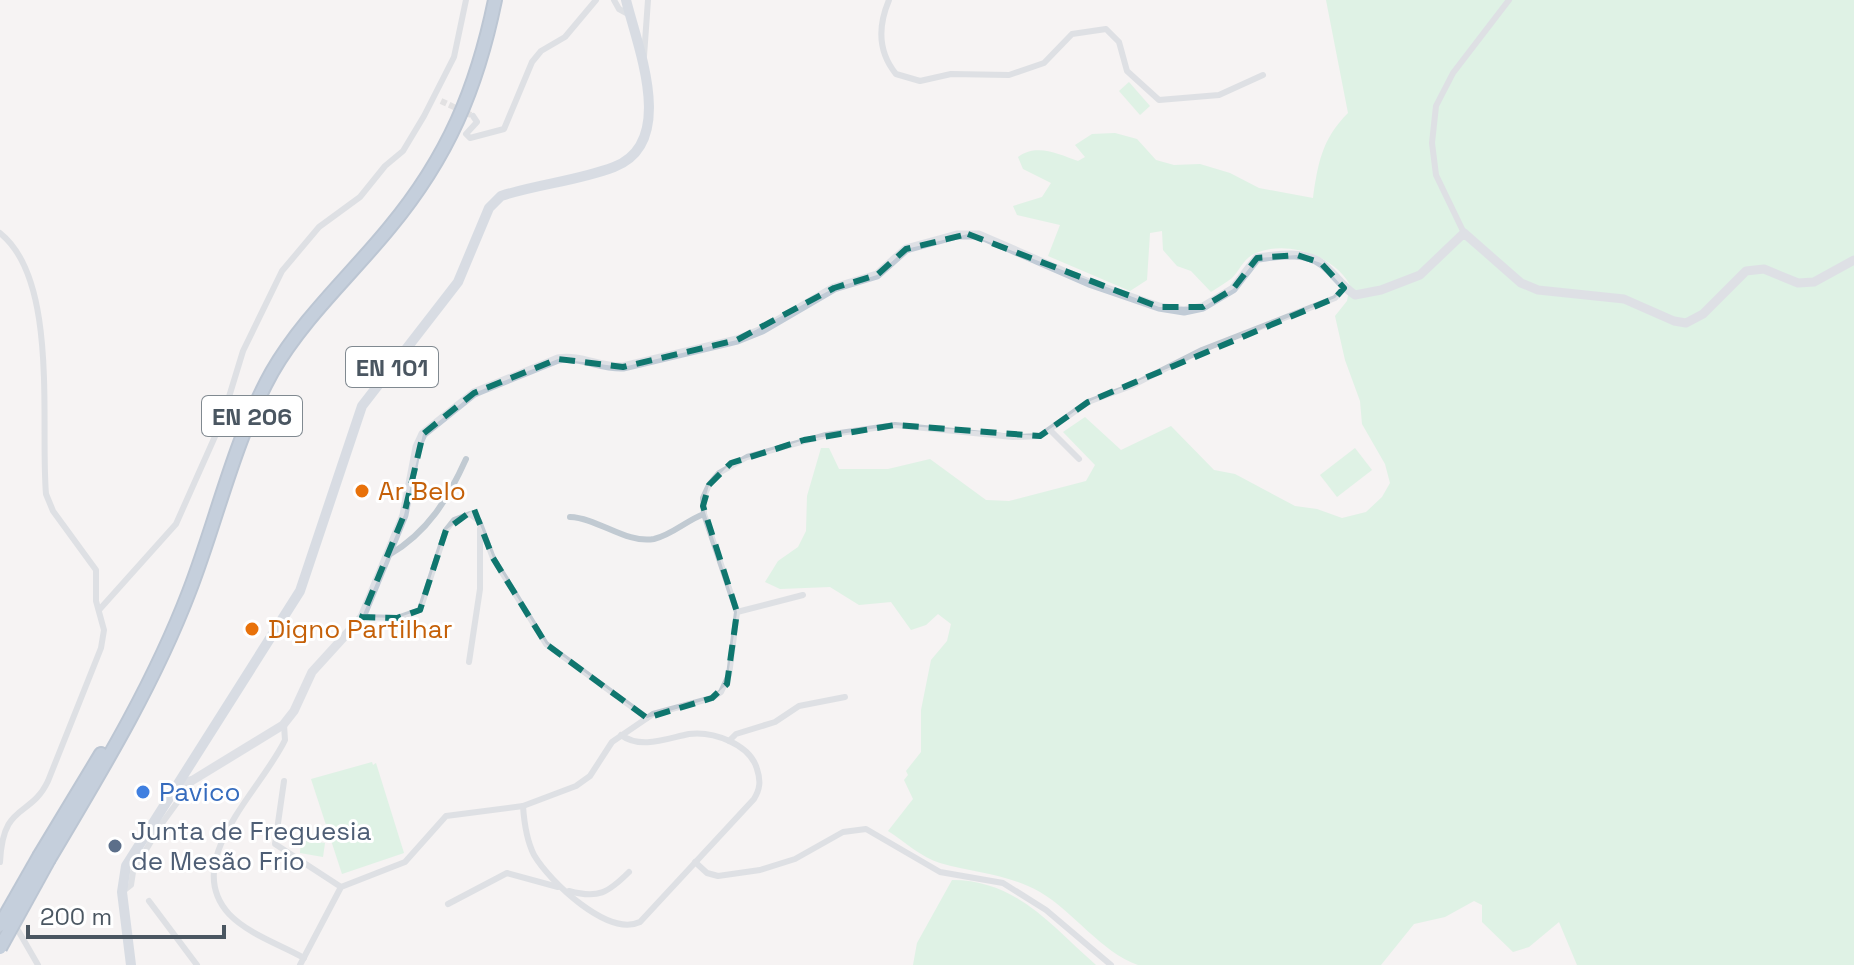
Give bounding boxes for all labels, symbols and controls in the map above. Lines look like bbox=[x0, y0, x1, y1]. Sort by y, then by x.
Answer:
road number: EN 101 bbox=[346, 347, 438, 387]
road number: EN 206 bbox=[202, 396, 302, 436]
place label: Ar Belo bbox=[378, 474, 466, 508]
marker: Ar Belo bbox=[353, 482, 371, 500]
place label: Digno Partilhar bbox=[268, 612, 452, 646]
marker: Digno Partilhar bbox=[243, 620, 261, 638]
place label: Pavico bbox=[159, 775, 241, 809]
marker: Pavico bbox=[134, 783, 152, 801]
place label: Junta de Freguesia de Mesão Frio bbox=[131, 814, 371, 878]
marker: Junta de Freguesia de Mesão Frio bbox=[106, 837, 124, 855]
scale bar bbox=[28, 889, 224, 939]
text: 200 m bbox=[40, 901, 112, 932]

